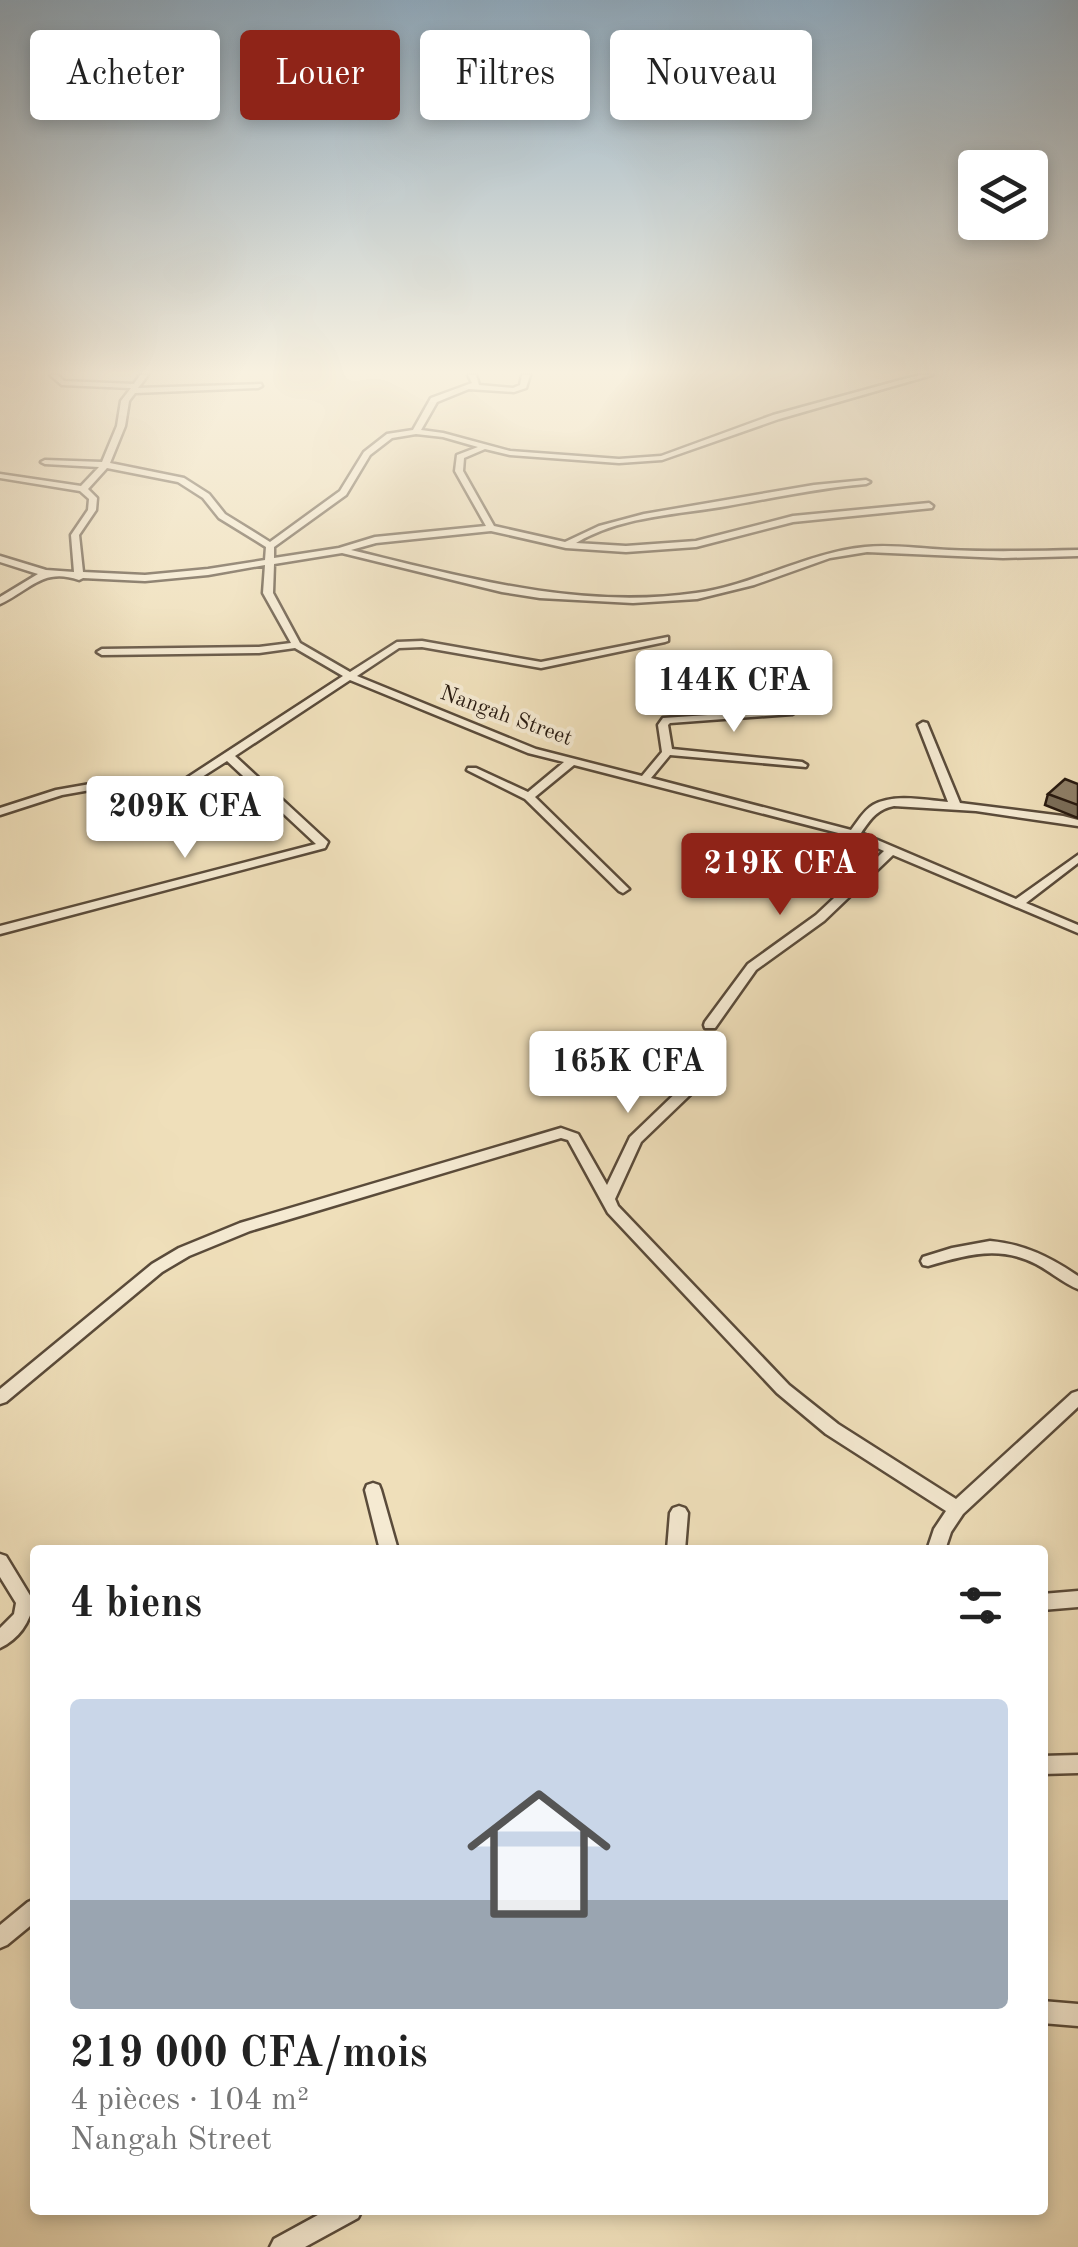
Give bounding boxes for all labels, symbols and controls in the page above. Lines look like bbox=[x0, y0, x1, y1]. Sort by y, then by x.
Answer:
chip: Acheter bbox=[30, 30, 220, 120]
chip: Louer bbox=[240, 30, 400, 120]
chip: Filtres bbox=[420, 30, 590, 120]
chip: Nouveau bbox=[610, 30, 812, 120]
map controls bbox=[958, 150, 1048, 240]
button: layers bbox=[958, 150, 1048, 240]
pin: 144K CFA bbox=[631, 650, 837, 735]
text: 144K CFA bbox=[657, 666, 811, 698]
street label: Nangah Street bbox=[437, 682, 575, 750]
pin: 209K CFA bbox=[82, 776, 288, 861]
text: 209K CFA bbox=[108, 792, 262, 824]
pin: 219K CFA bbox=[677, 833, 883, 918]
text: 219K CFA bbox=[703, 849, 857, 881]
pin: 165K CFA bbox=[525, 1031, 731, 1116]
text: 165K CFA bbox=[551, 1047, 705, 1079]
icon: filters bbox=[953, 1578, 1008, 1633]
text: 4 biens bbox=[70, 1584, 202, 1626]
icon: home bbox=[449, 1764, 629, 1944]
text: 219 000 CFA/mois bbox=[70, 2034, 428, 2076]
text: 4 pièces · 104 m² bbox=[70, 2085, 309, 2117]
text: Nangah Street bbox=[70, 2125, 272, 2157]

